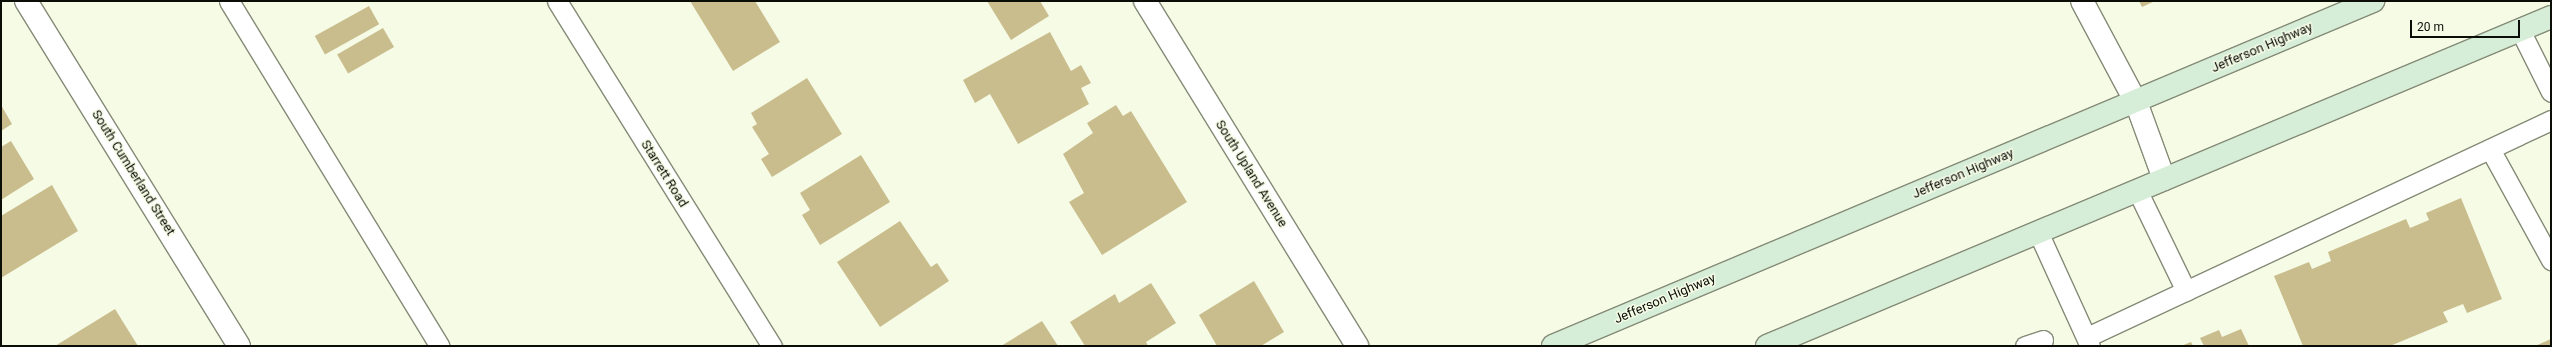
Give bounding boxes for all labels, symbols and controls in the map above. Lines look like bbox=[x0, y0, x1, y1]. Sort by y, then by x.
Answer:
scale bar bbox=[2412, 12, 2522, 38]
street label: Jefferson Highway bbox=[2209, 20, 2315, 76]
text: 20 m bbox=[2417, 20, 2444, 34]
street label: South Cumberland Street bbox=[88, 107, 178, 239]
street label: South Upland Avenue bbox=[1212, 118, 1290, 230]
street label: Starrett Road bbox=[637, 138, 691, 210]
street label: Jefferson Highway bbox=[1910, 146, 2016, 202]
street label: Jefferson Highway bbox=[1612, 271, 1718, 327]

